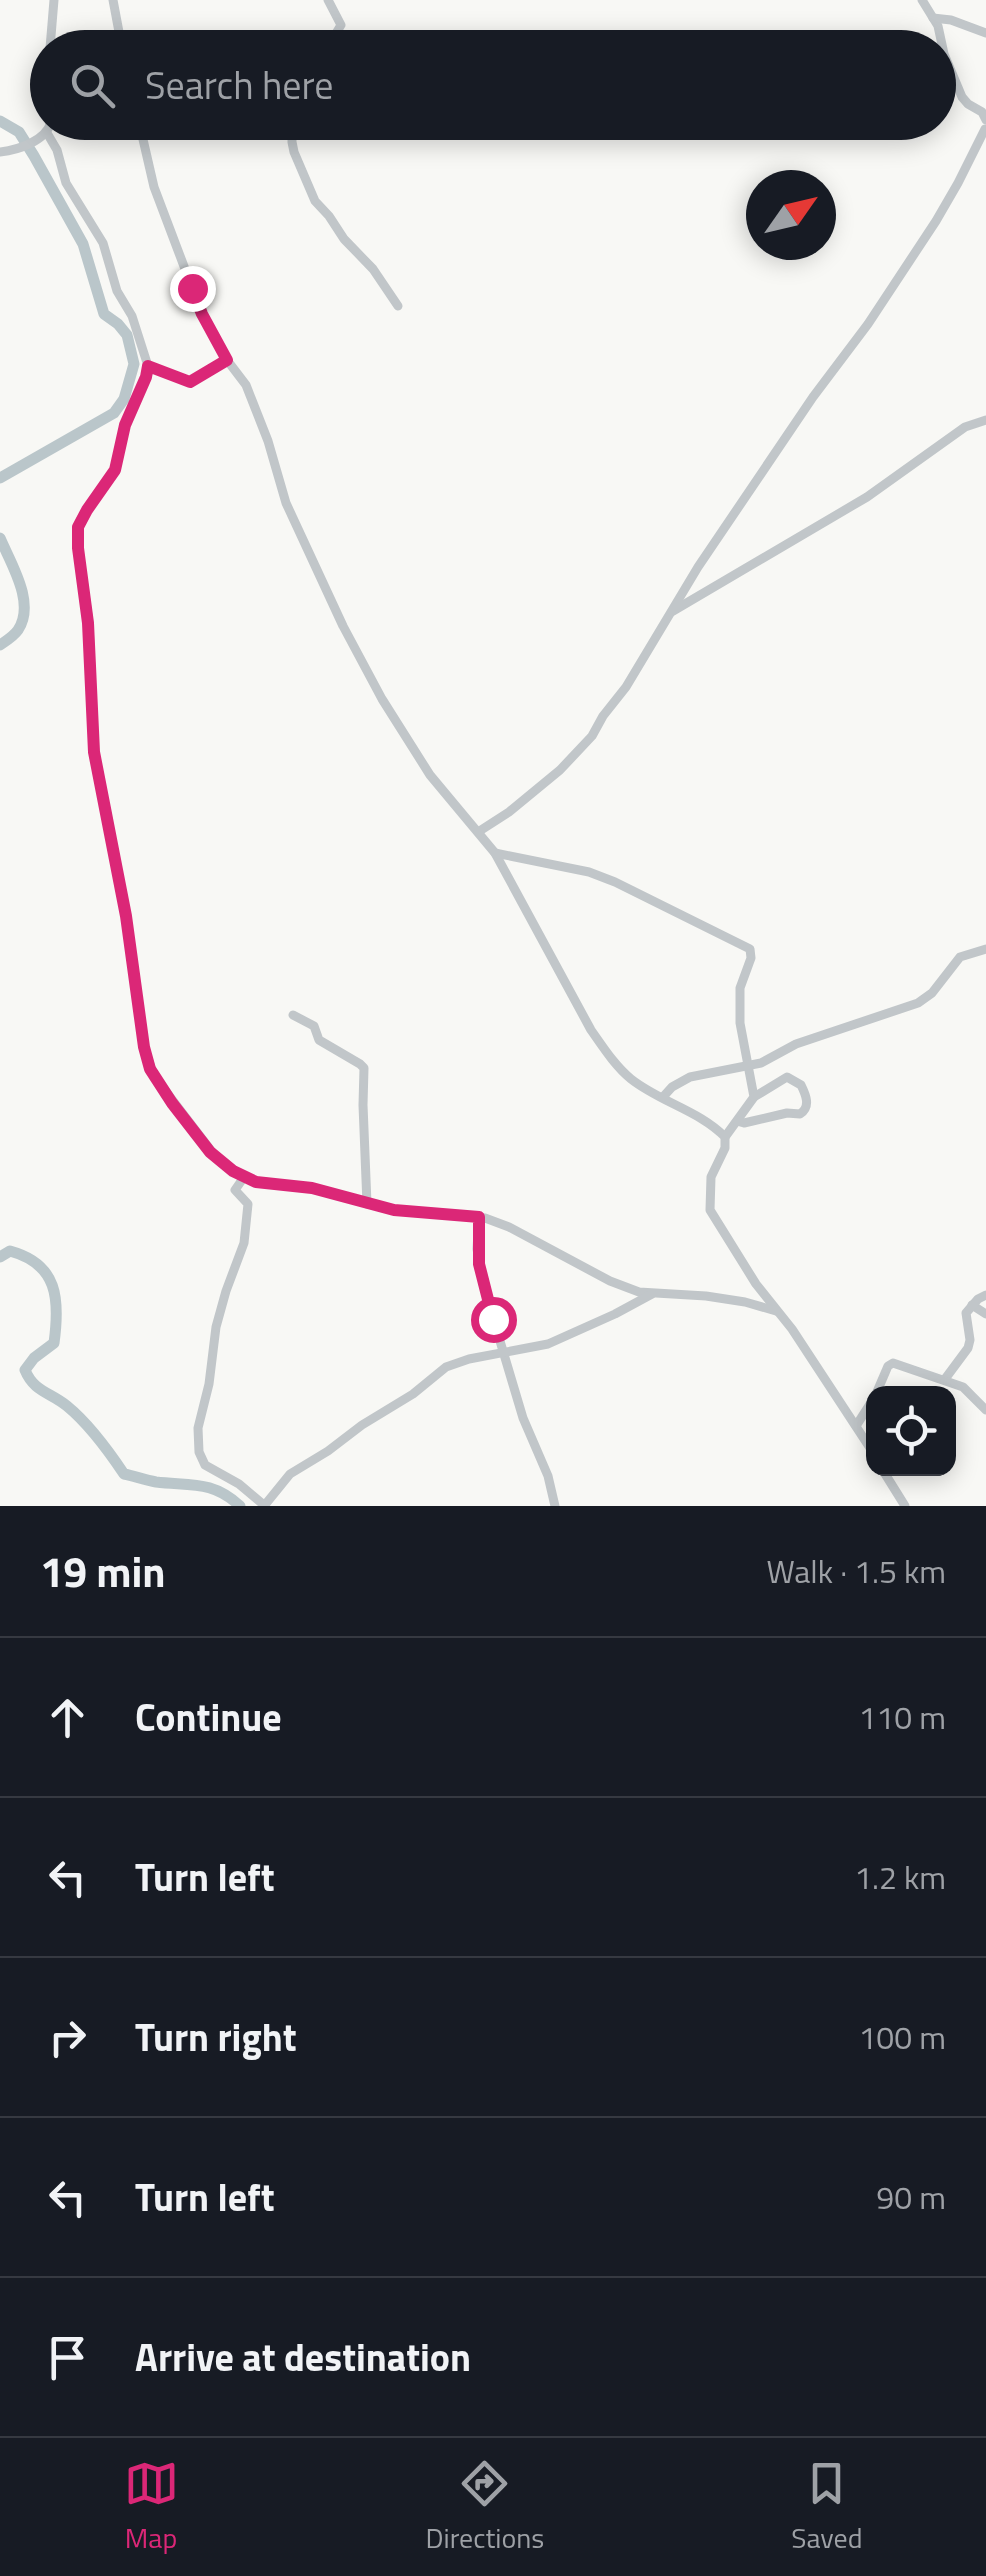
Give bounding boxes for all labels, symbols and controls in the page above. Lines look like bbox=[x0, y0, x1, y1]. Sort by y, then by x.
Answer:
search box bbox=[30, 30, 956, 140]
text: Search here bbox=[145, 56, 333, 114]
icon: search bbox=[65, 58, 120, 113]
north arrow bbox=[746, 170, 836, 260]
route end bbox=[170, 266, 216, 312]
route start bbox=[471, 1297, 517, 1343]
map controls bbox=[866, 1386, 956, 1476]
button: locate bbox=[866, 1386, 956, 1476]
text: 19 min bbox=[40, 1539, 166, 1603]
text: Walk · 1.5 km bbox=[766, 1547, 946, 1595]
text: Continue bbox=[135, 1688, 282, 1746]
icon: ahead bbox=[40, 1690, 95, 1745]
text: 110 m bbox=[858, 1693, 946, 1741]
text: Turn left bbox=[135, 1848, 275, 1906]
icon: left bbox=[40, 1850, 95, 1905]
text: 1.2 km bbox=[854, 1853, 946, 1901]
text: Turn right bbox=[135, 2008, 297, 2066]
icon: right bbox=[40, 2010, 95, 2065]
text: 100 m bbox=[858, 2013, 946, 2061]
text: Turn left bbox=[135, 2168, 275, 2226]
icon: left bbox=[40, 2170, 95, 2225]
text: 90 m bbox=[876, 2173, 946, 2221]
text: Arrive at destination bbox=[135, 2328, 471, 2386]
icon: arrive bbox=[40, 2330, 95, 2385]
tab: Map bbox=[124, 2456, 179, 2559]
tab: Directions bbox=[426, 2456, 544, 2559]
tab: Saved bbox=[791, 2456, 862, 2559]

